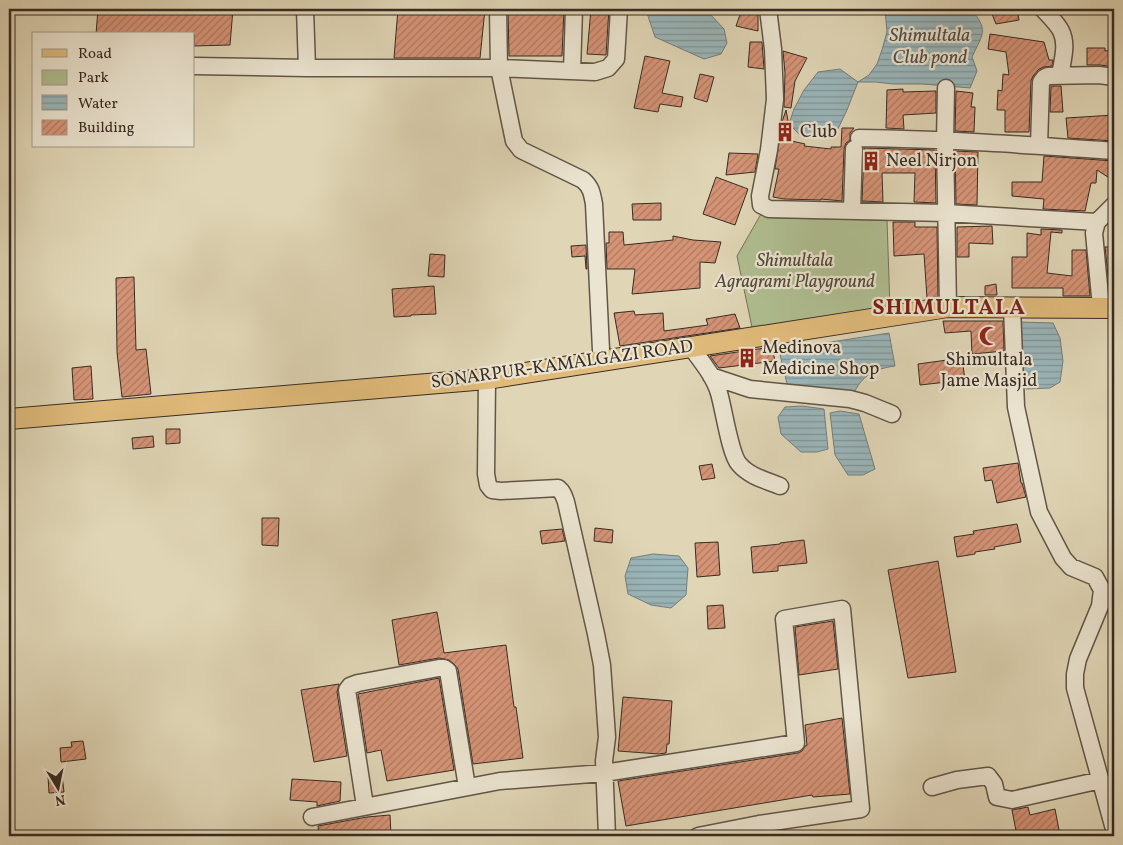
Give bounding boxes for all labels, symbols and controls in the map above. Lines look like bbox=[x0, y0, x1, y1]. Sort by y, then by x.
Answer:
water label: Shimultala Club pond bbox=[890, 23, 970, 71]
legend bbox=[32, 32, 195, 148]
text: Road bbox=[78, 44, 112, 65]
text: Park bbox=[78, 68, 109, 89]
text: Water bbox=[78, 94, 118, 115]
text: Building bbox=[78, 118, 135, 139]
place label: Club bbox=[800, 120, 837, 145]
building icon: Club bbox=[774, 121, 796, 143]
place label: Neel Nirjon bbox=[886, 149, 977, 174]
building icon: Neel Nirjon bbox=[860, 150, 882, 172]
park label: Shimultala Agragrami Playground bbox=[714, 249, 875, 295]
district label: SHIMULTALA bbox=[872, 293, 1026, 324]
mosque icon: Shimultala Jame Masjid bbox=[978, 325, 1000, 347]
street label: SONARPUR-KAMALGAZI ROAD bbox=[429, 334, 695, 396]
place label: Medinova Medicine Shop bbox=[762, 336, 879, 382]
building icon: Medinova Medicine Shop bbox=[736, 347, 758, 369]
place label: Shimultala Jame Masjid bbox=[940, 348, 1038, 394]
north arrow bbox=[32, 762, 82, 812]
text: N bbox=[53, 789, 67, 810]

